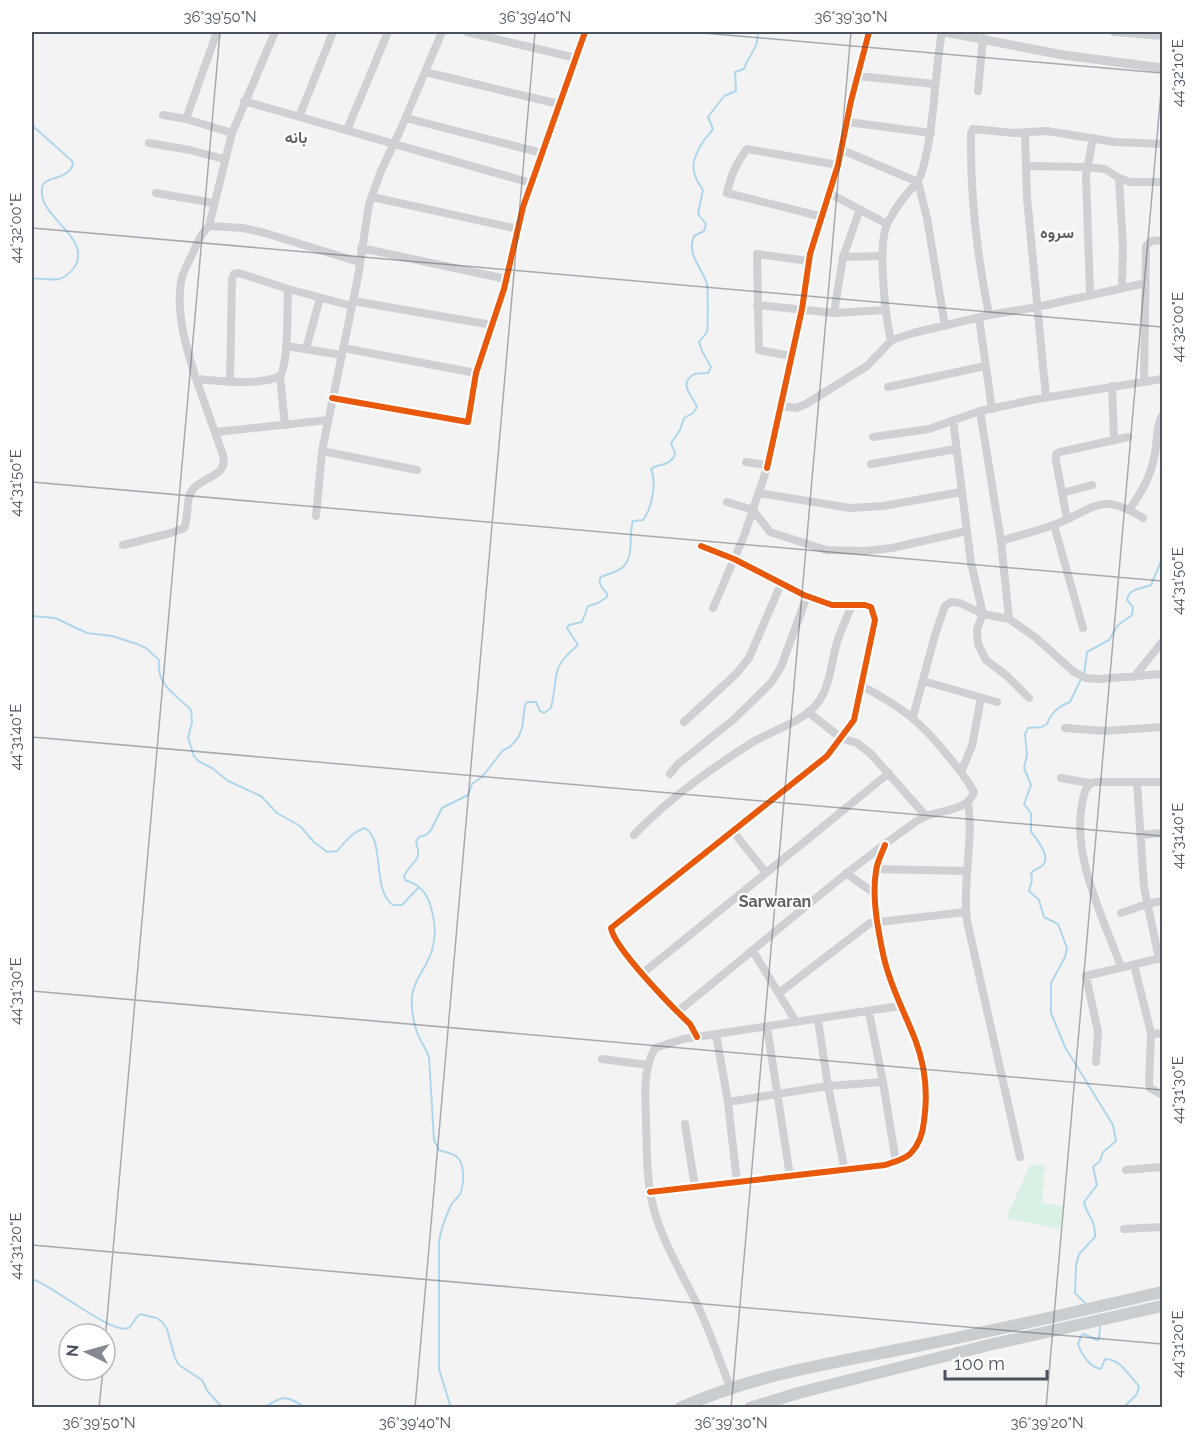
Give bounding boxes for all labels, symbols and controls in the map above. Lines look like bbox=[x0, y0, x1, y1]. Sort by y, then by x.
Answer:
text: 36°39'50"N bbox=[183, 8, 257, 26]
text: 36°39'40"N bbox=[499, 8, 571, 26]
text: 36°39'30"N bbox=[814, 8, 888, 26]
text: 44°32'10"E bbox=[1169, 39, 1187, 107]
district label: بانە bbox=[285, 128, 307, 147]
text: 44°32'00"E bbox=[7, 193, 25, 263]
district label: سروە bbox=[1040, 223, 1074, 243]
text: 44°32'00"E bbox=[1169, 292, 1187, 362]
text: 44°31'50"E bbox=[7, 449, 25, 517]
text: 44°31'50"E bbox=[1169, 547, 1187, 615]
text: 44°31'40"E bbox=[7, 704, 25, 770]
text: 44°31'40"E bbox=[1169, 803, 1187, 869]
district label: Sarwaran bbox=[739, 892, 811, 911]
text: 44°31'30"E bbox=[7, 957, 25, 1025]
text: 44°31'30"E bbox=[1169, 1056, 1187, 1124]
text: 44°31'20"E bbox=[7, 1212, 25, 1280]
text: 44°31'20"E bbox=[1169, 1310, 1187, 1378]
north arrow bbox=[57, 1322, 117, 1382]
scale bar bbox=[945, 1343, 1047, 1381]
text: N bbox=[63, 1344, 83, 1358]
text: 100 m bbox=[954, 1353, 1005, 1374]
text: 36°39'50"N bbox=[62, 1414, 136, 1432]
text: 36°39'40"N bbox=[379, 1414, 451, 1432]
text: 36°39'30"N bbox=[694, 1414, 768, 1432]
text: 36°39'20"N bbox=[1010, 1414, 1084, 1432]

